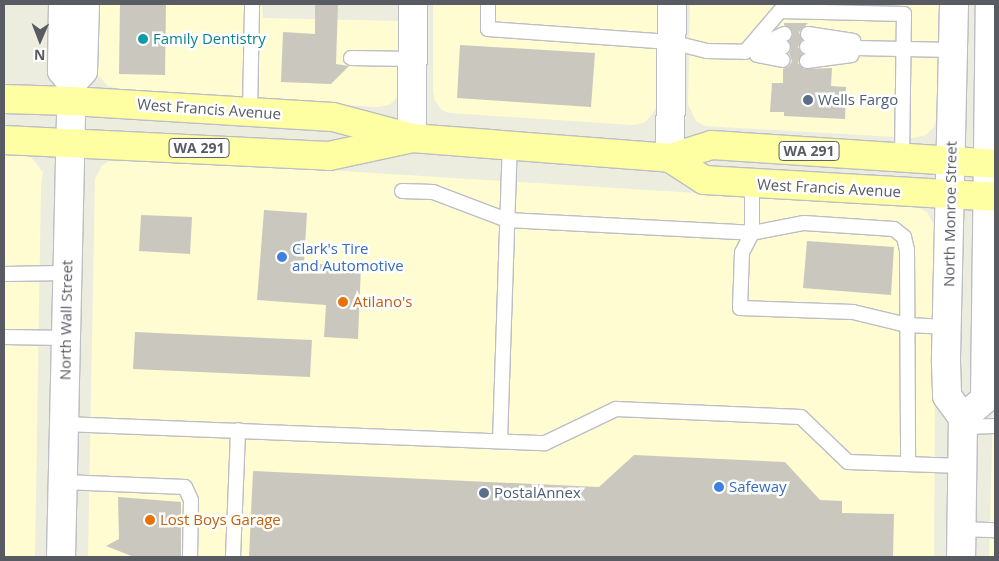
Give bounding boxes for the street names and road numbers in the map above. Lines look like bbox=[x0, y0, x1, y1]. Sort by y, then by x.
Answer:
street label: West Francis Avenue bbox=[136, 95, 282, 123]
road number: WA 291 bbox=[168, 136, 230, 160]
road number: WA 291 bbox=[778, 140, 840, 162]
street label: North Monroe Street bbox=[940, 141, 960, 287]
street label: West Francis Avenue bbox=[756, 175, 902, 201]
street label: North Wall Street bbox=[56, 260, 76, 380]

